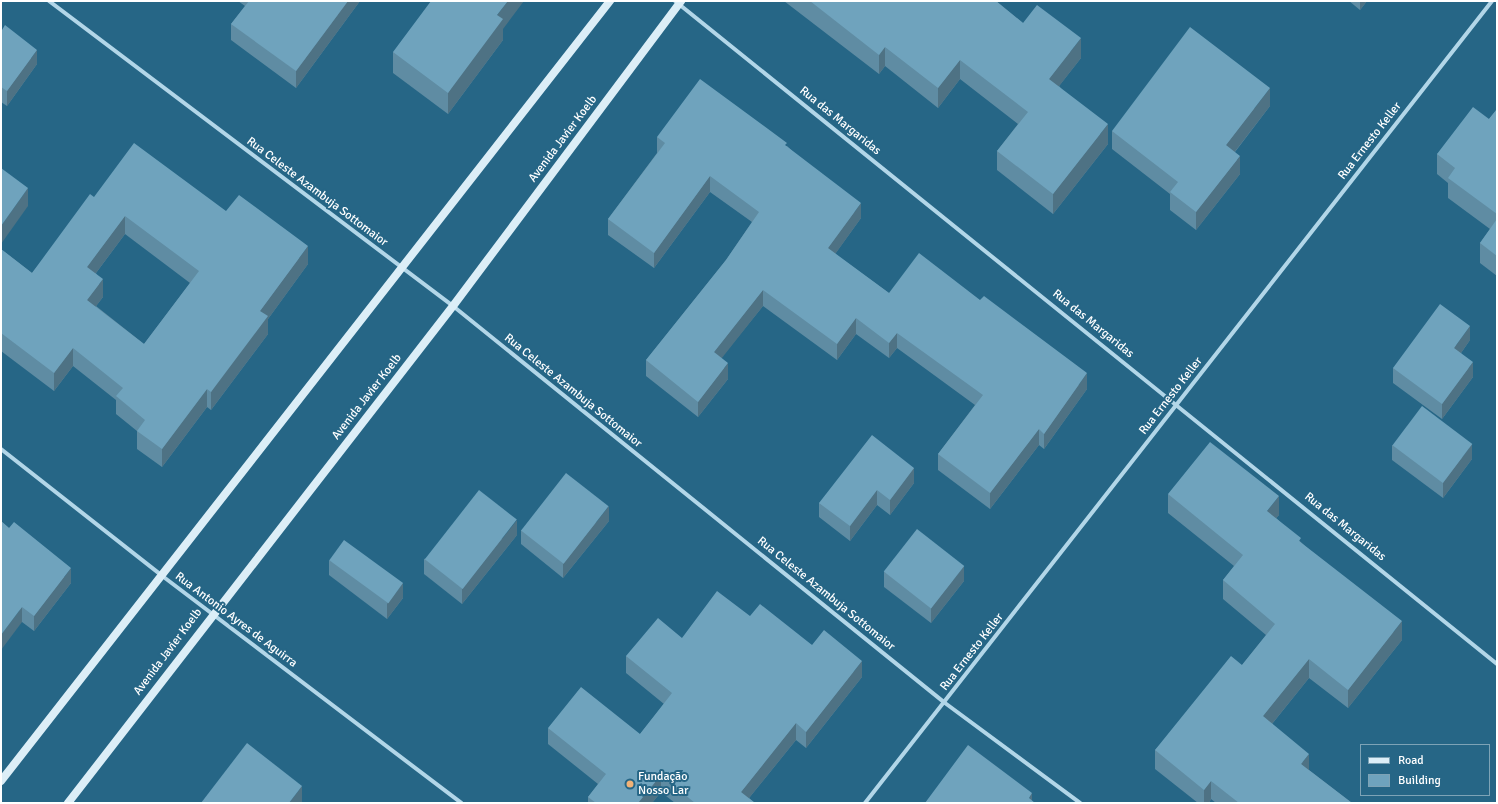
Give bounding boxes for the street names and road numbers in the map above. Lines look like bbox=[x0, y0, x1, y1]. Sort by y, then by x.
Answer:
street label: Rua das Margaridas bbox=[796, 84, 884, 158]
street label: Avenida Javier Koelb bbox=[526, 93, 600, 185]
street label: Rua Ernesto Keller bbox=[1335, 99, 1405, 183]
street label: Rua Celeste Azambuja Sottomaior bbox=[244, 134, 390, 250]
street label: Rua das Margaridas bbox=[1049, 287, 1137, 361]
street label: Rua Celeste Azambuja Sottomaior bbox=[501, 331, 645, 451]
street label: Avenida Javier Koelb bbox=[329, 351, 405, 443]
street label: Rua Ernesto Keller bbox=[1136, 354, 1206, 438]
street label: Rua das Margaridas bbox=[1301, 490, 1389, 564]
street label: Rua Celeste Azambuja Sottomaior bbox=[754, 534, 898, 654]
street label: Rua Antonio Ayres de Aguirra bbox=[172, 569, 300, 671]
street label: Avenida Javier Koelb bbox=[131, 606, 205, 698]
street label: Rua Ernesto Keller bbox=[937, 610, 1007, 694]

